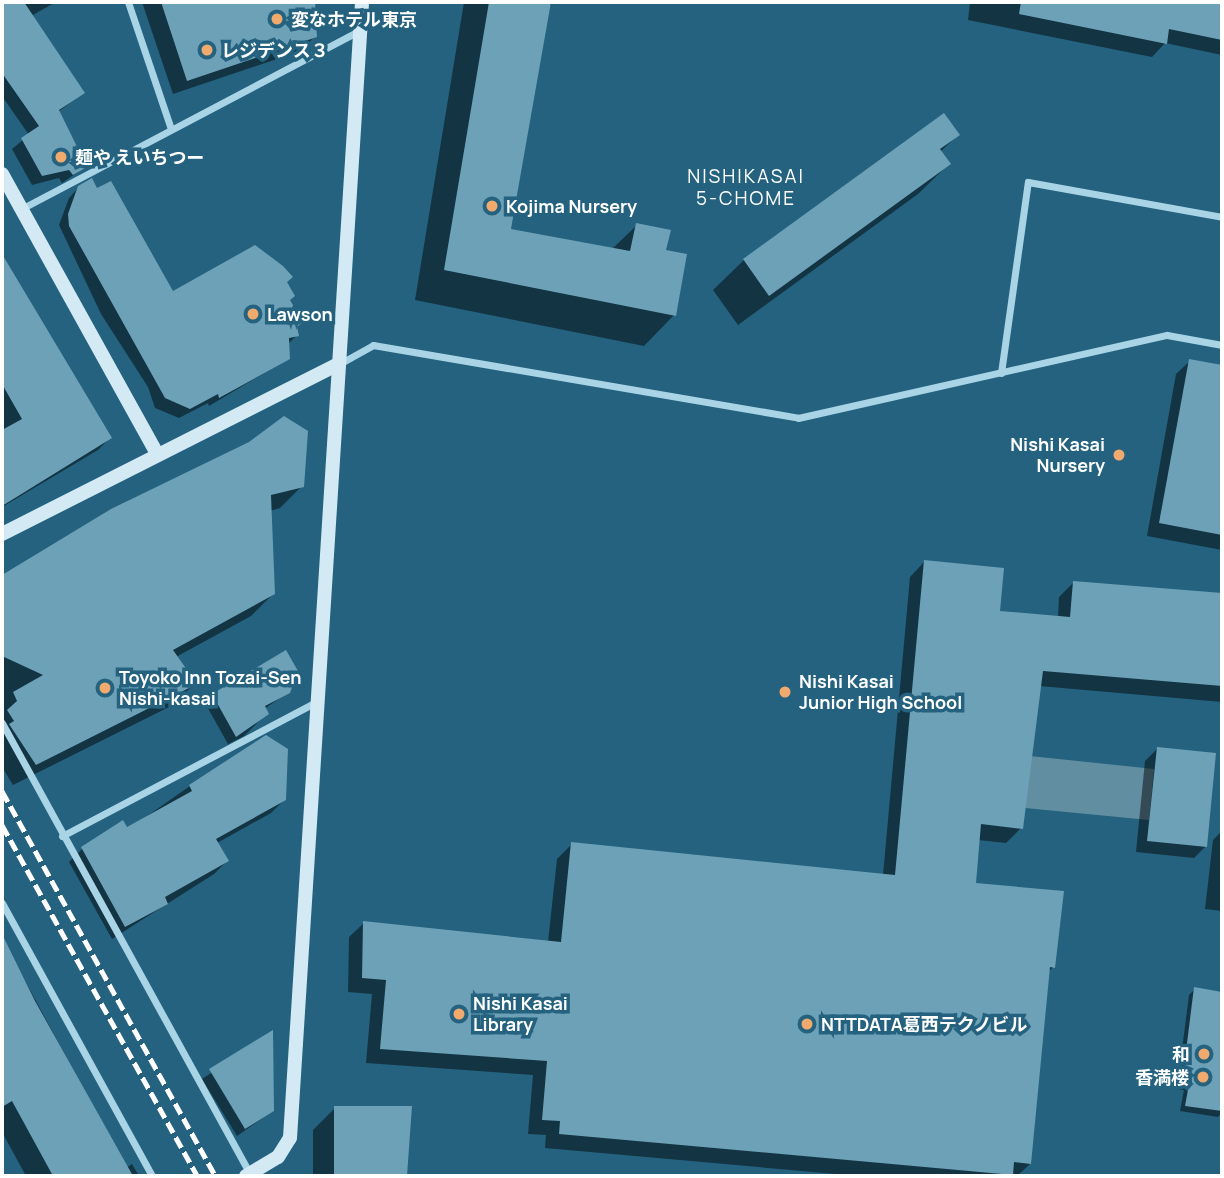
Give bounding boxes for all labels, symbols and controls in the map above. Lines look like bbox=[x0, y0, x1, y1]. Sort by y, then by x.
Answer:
place label: 変なホテル東京 bbox=[291, 8, 417, 30]
marker: 変なホテル東京 bbox=[269, 11, 285, 27]
place label: レジデンス３ bbox=[221, 39, 329, 61]
marker: レジデンス３ bbox=[199, 42, 215, 58]
place label: 麺や えいちつー bbox=[75, 146, 205, 168]
marker: 麺や えいちつー bbox=[53, 149, 69, 165]
district label: NISHIKASAI 5-CHOME bbox=[688, 166, 804, 210]
place label: Kojima Nursery bbox=[506, 195, 637, 217]
marker: Kojima Nursery bbox=[484, 198, 500, 214]
place label: Lawson bbox=[267, 303, 333, 325]
marker: Lawson bbox=[245, 306, 261, 322]
place label: Nishi Kasai Nursery bbox=[1010, 434, 1105, 476]
marker: Nishi Kasai Nursery bbox=[1111, 447, 1127, 463]
place label: Toyoko Inn Tozai-Sen Nishi-kasai bbox=[119, 667, 301, 710]
place label: Nishi Kasai Junior High School bbox=[799, 671, 962, 714]
marker: Toyoko Inn Tozai-Sen Nishi-kasai bbox=[97, 680, 113, 696]
marker: Nishi Kasai Junior High School bbox=[777, 684, 793, 700]
place label: Nishi Kasai Library bbox=[473, 993, 568, 1036]
marker: Nishi Kasai Library bbox=[451, 1006, 467, 1022]
place label: NTTDATA葛西テクノビル bbox=[821, 1013, 1029, 1035]
marker: NTTDATA葛西テクノビル bbox=[799, 1016, 815, 1032]
place label: 和 bbox=[1172, 1043, 1190, 1065]
marker: 和 bbox=[1196, 1046, 1212, 1062]
place label: 香満楼 bbox=[1135, 1066, 1189, 1088]
marker: 香満楼 bbox=[1195, 1069, 1211, 1085]

